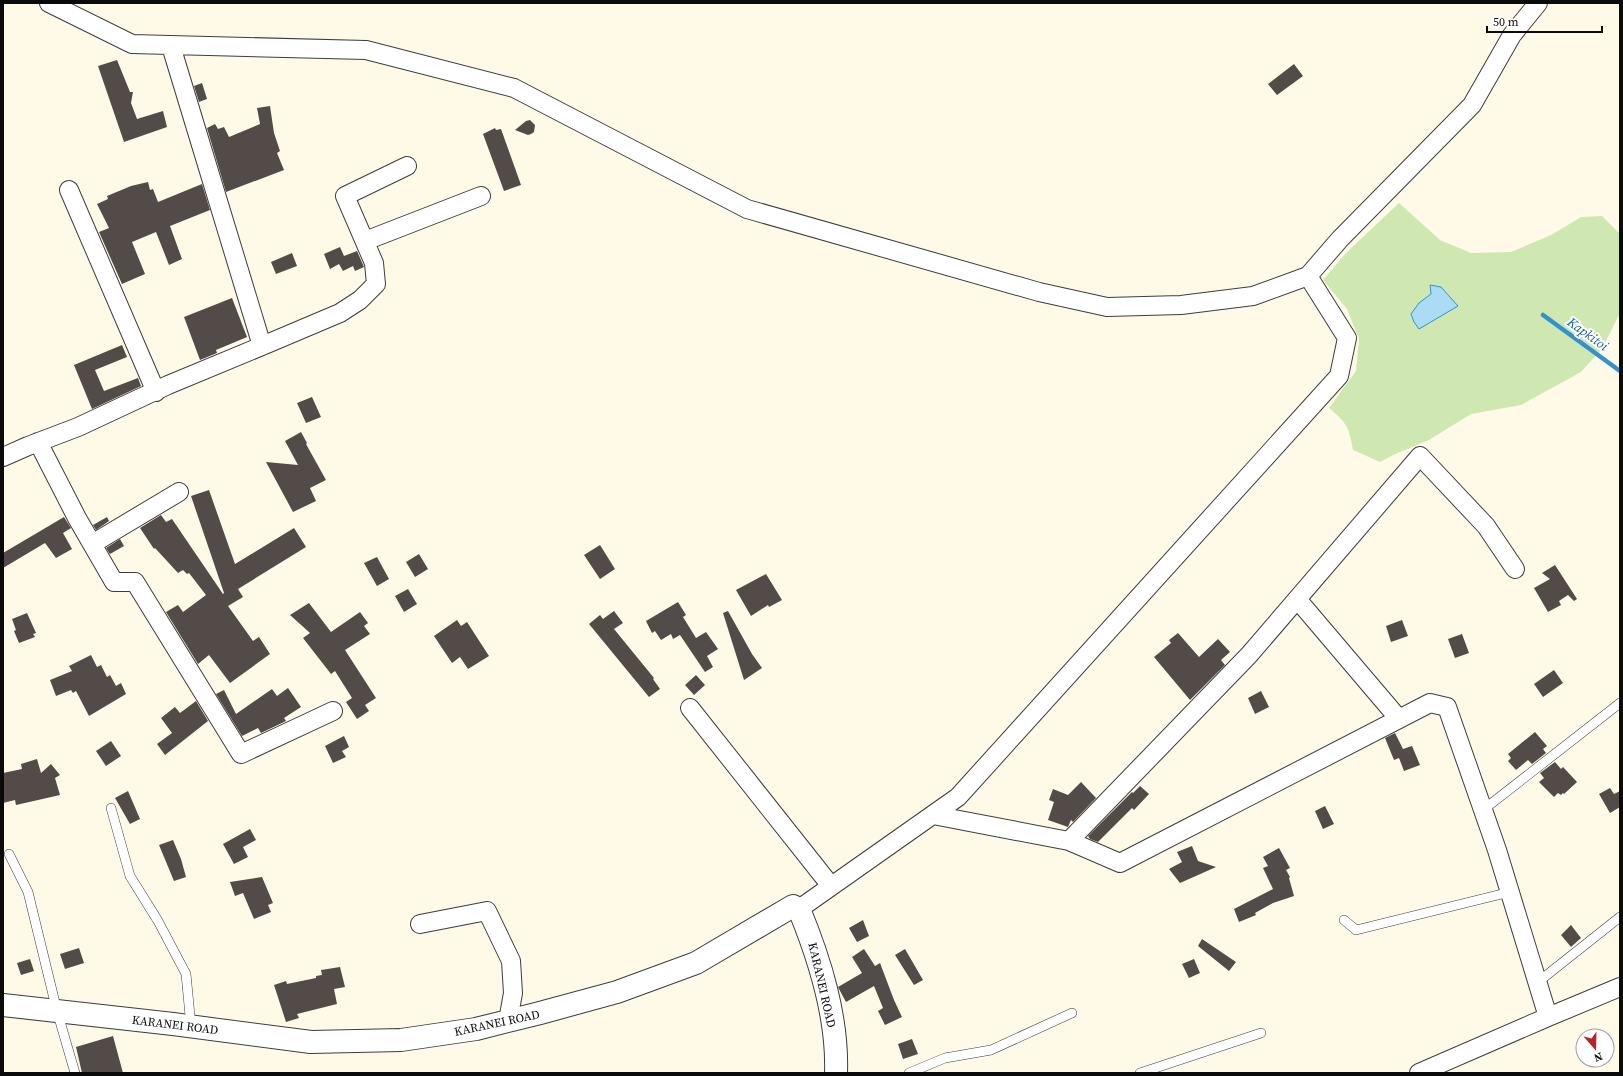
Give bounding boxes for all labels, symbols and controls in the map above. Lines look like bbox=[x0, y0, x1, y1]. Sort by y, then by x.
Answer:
scale bar bbox=[1487, 8, 1602, 34]
text: 50 m bbox=[1493, 14, 1519, 30]
water label: Kapkitoi bbox=[1563, 313, 1612, 355]
street label: KARANEI ROAD bbox=[804, 941, 840, 1029]
street label: KARANEI ROAD bbox=[453, 1006, 541, 1040]
street label: KARANEI ROAD bbox=[131, 1012, 219, 1038]
north arrow bbox=[1575, 1028, 1615, 1068]
text: N bbox=[1592, 1049, 1605, 1065]

